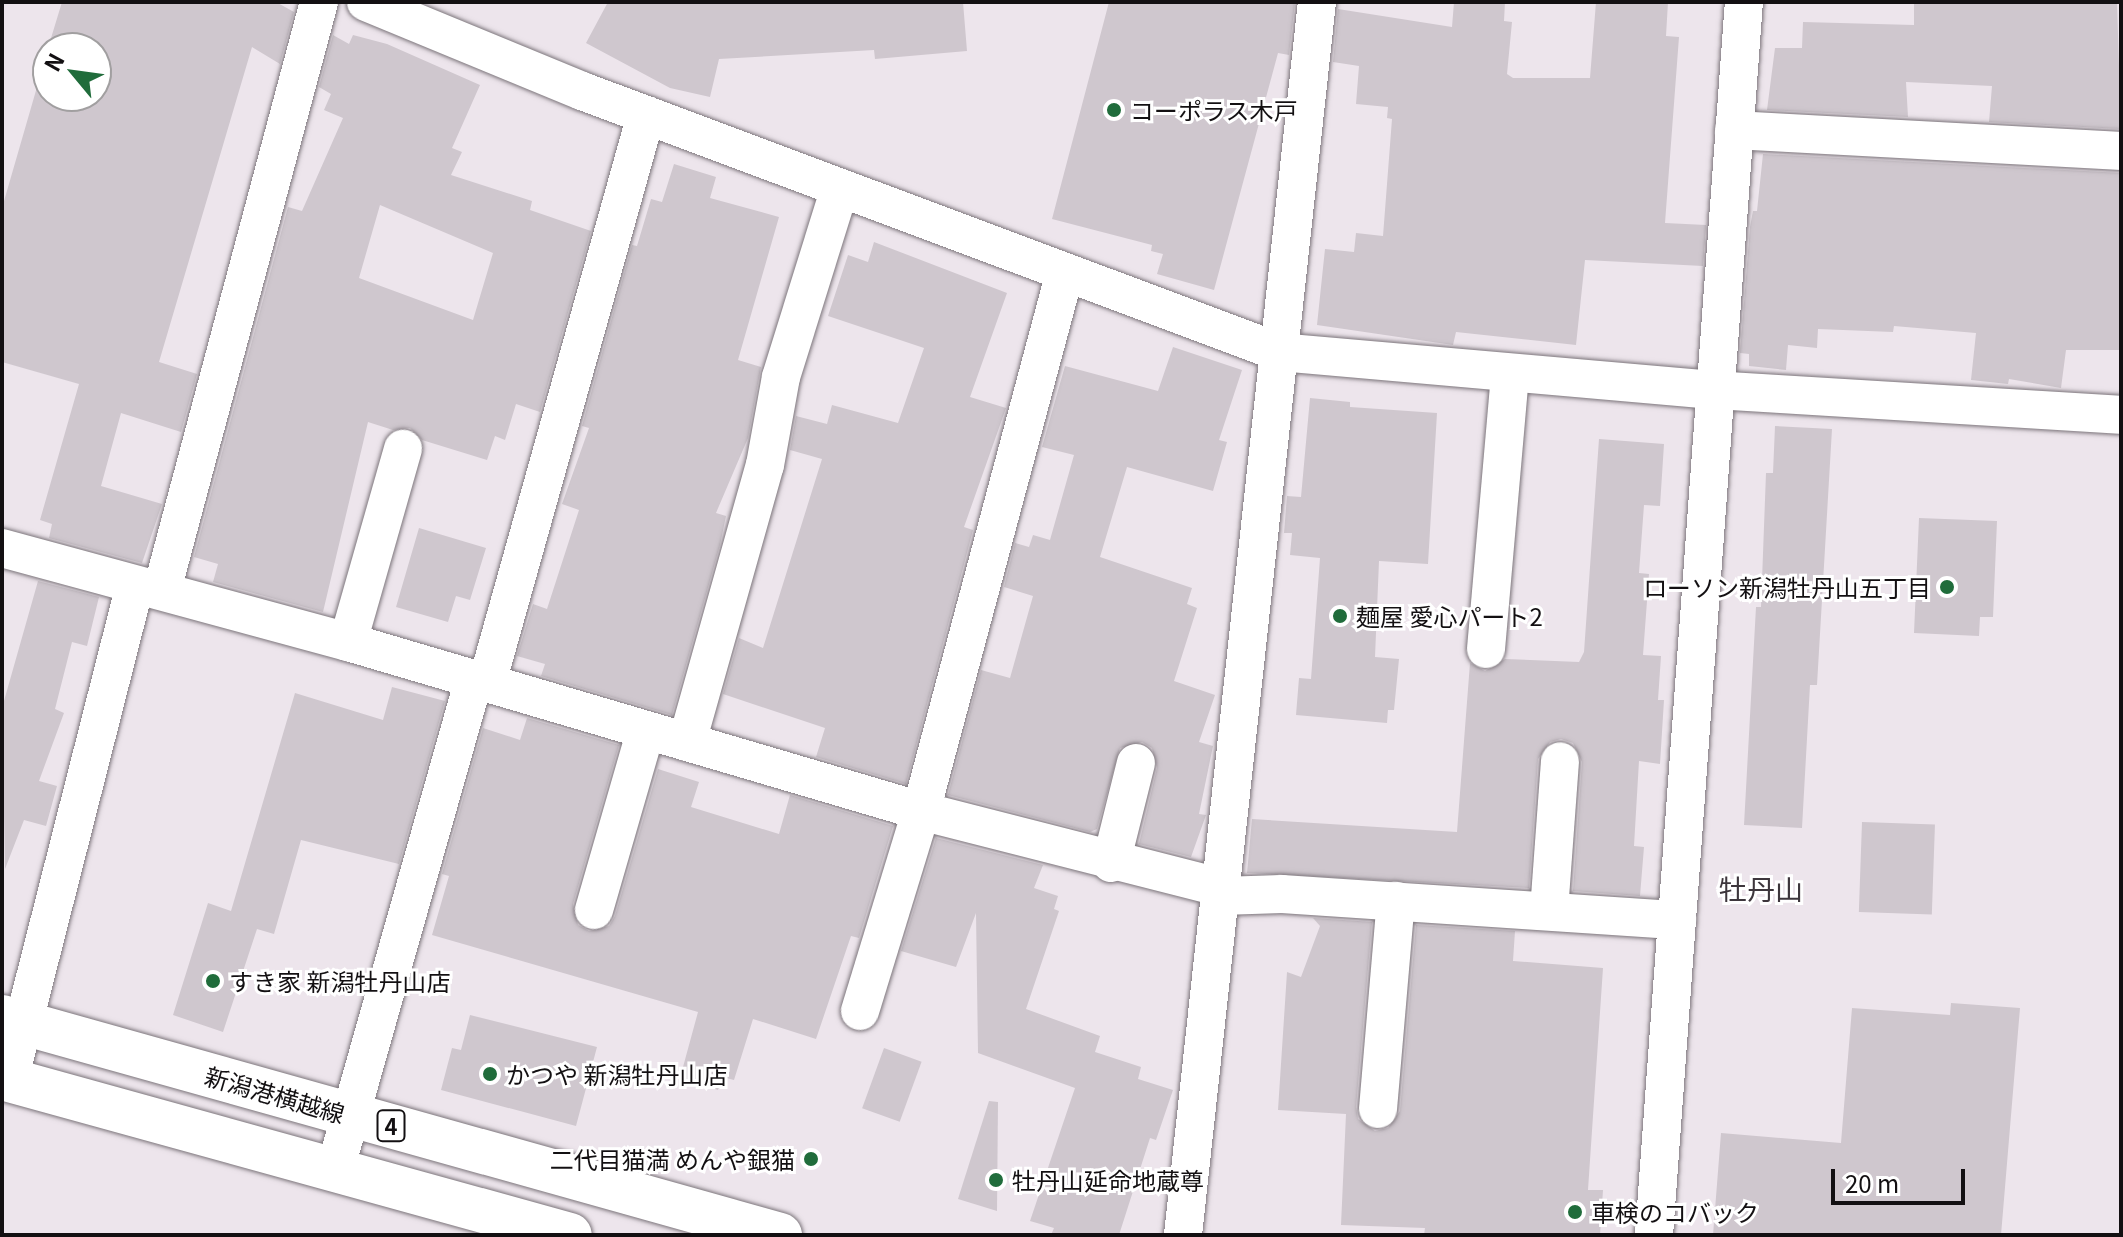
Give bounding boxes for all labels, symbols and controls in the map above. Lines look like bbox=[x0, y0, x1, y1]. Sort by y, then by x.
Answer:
north arrow bbox=[32, 32, 112, 112]
text: N bbox=[35, 46, 71, 76]
place label: コーポラス木戸 bbox=[1130, 96, 1298, 124]
marker: コーポラス木戸 bbox=[1105, 101, 1123, 119]
place label: ローソン新潟牡丹山五丁目 bbox=[1643, 573, 1931, 601]
marker: ローソン新潟牡丹山五丁目 bbox=[1938, 578, 1956, 596]
place label: 麺屋 愛心パート2 bbox=[1356, 602, 1543, 630]
marker: 麺屋 愛心パート2 bbox=[1331, 607, 1349, 625]
district label: 牡丹山 bbox=[1719, 871, 1803, 905]
place label: すき家 新潟牡丹山店 bbox=[229, 967, 450, 995]
marker: すき家 新潟牡丹山店 bbox=[204, 972, 222, 990]
street label: 新潟港横越線 bbox=[202, 1060, 348, 1128]
place label: かつや 新潟牡丹山店 bbox=[506, 1060, 727, 1088]
marker: かつや 新潟牡丹山店 bbox=[481, 1065, 499, 1083]
road number: 4 bbox=[375, 1108, 407, 1144]
place label: 二代目猫満 めんや銀猫 bbox=[550, 1145, 795, 1173]
marker: 二代目猫満 めんや銀猫 bbox=[802, 1150, 820, 1168]
scale bar bbox=[1835, 1153, 1969, 1203]
text: 20 m bbox=[1845, 1165, 1899, 1200]
place label: 牡丹山延命地蔵尊 bbox=[1012, 1166, 1204, 1194]
marker: 牡丹山延命地蔵尊 bbox=[987, 1171, 1005, 1189]
place label: 車検のコバック bbox=[1591, 1198, 1759, 1226]
marker: 車検のコバック bbox=[1566, 1203, 1584, 1221]

